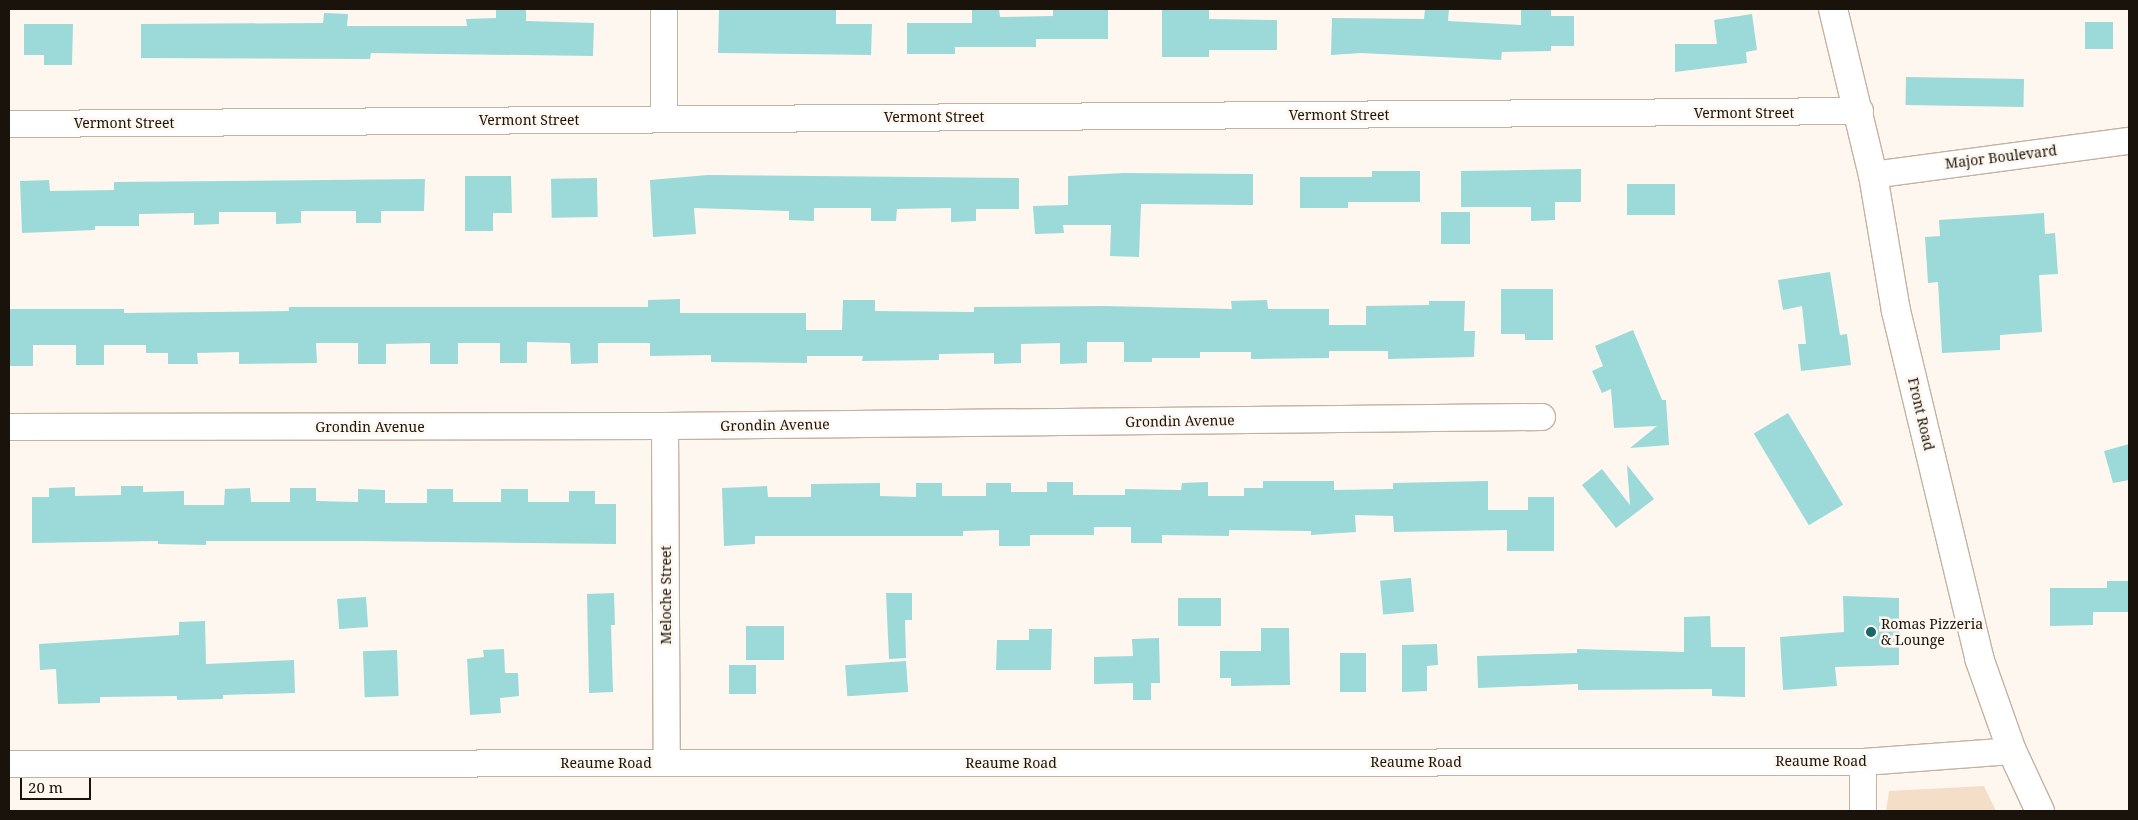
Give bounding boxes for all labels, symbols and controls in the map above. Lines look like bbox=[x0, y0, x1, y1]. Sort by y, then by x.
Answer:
street label: Vermont Street bbox=[1694, 105, 1794, 121]
street label: Vermont Street bbox=[1289, 107, 1389, 123]
street label: Vermont Street bbox=[884, 109, 984, 125]
street label: Vermont Street bbox=[479, 112, 579, 128]
street label: Vermont Street bbox=[74, 115, 174, 131]
street label: Major Boulevard bbox=[1944, 142, 2058, 172]
street label: Front Road bbox=[1904, 376, 1938, 452]
street label: Grondin Avenue bbox=[1125, 412, 1235, 430]
street label: Grondin Avenue bbox=[720, 416, 830, 434]
street label: Grondin Avenue bbox=[315, 419, 425, 435]
street label: Meloche Street bbox=[658, 546, 674, 644]
place label: Romas Pizzeria & Lounge bbox=[1881, 616, 1983, 648]
marker: Romas Pizzeria & Lounge bbox=[1865, 626, 1877, 638]
street label: Reaume Road bbox=[1775, 753, 1867, 769]
street label: Reaume Road bbox=[1370, 754, 1462, 770]
street label: Reaume Road bbox=[560, 755, 652, 771]
street label: Reaume Road bbox=[965, 755, 1057, 771]
scale bar bbox=[22, 768, 94, 800]
text: 20 m bbox=[28, 777, 63, 797]

